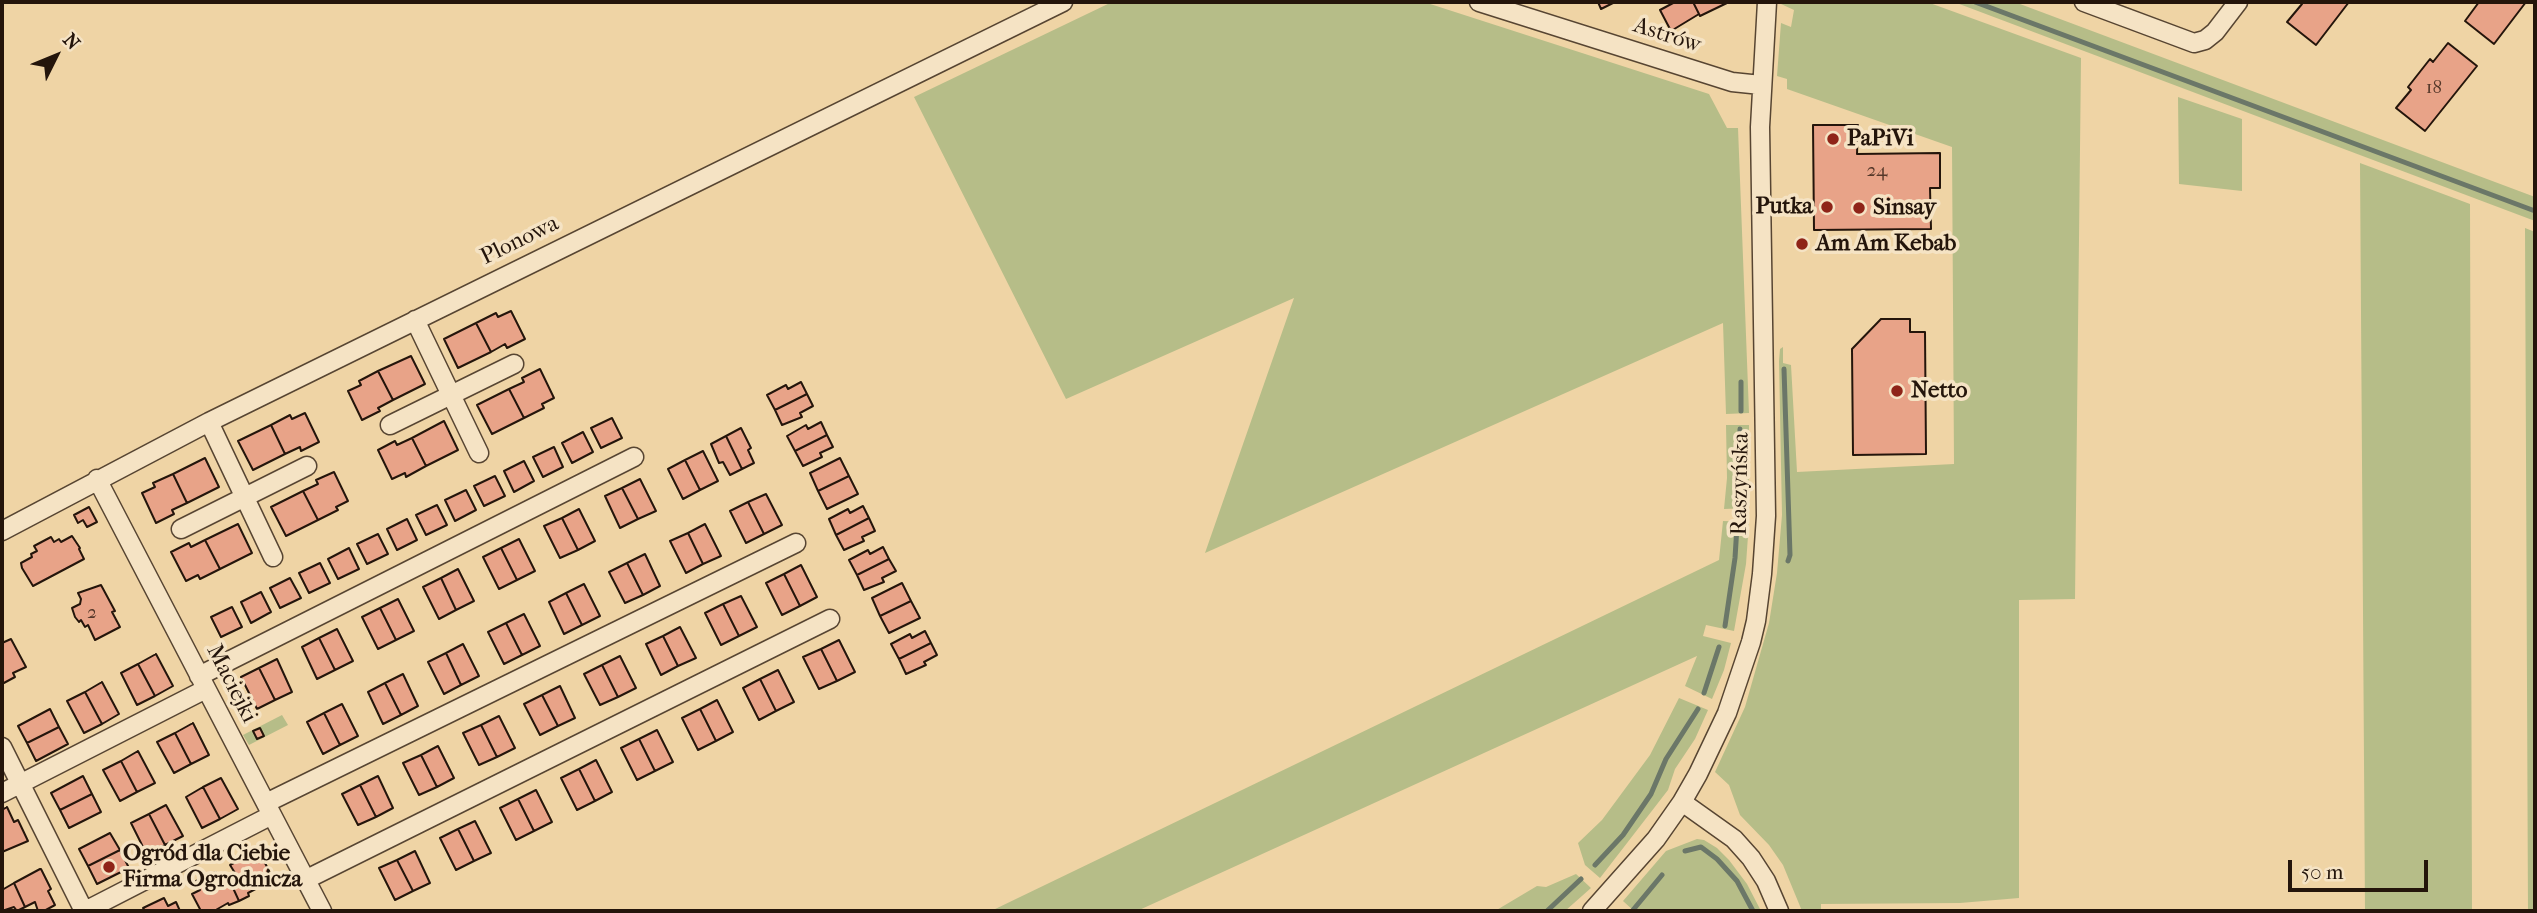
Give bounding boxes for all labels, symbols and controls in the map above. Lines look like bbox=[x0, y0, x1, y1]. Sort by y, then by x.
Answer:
street label: Astrów bbox=[1630, 12, 1704, 60]
north arrow bbox=[21, 21, 91, 91]
text: N bbox=[58, 29, 84, 54]
house number: 18 bbox=[2426, 77, 2442, 99]
place label: PaPiVi bbox=[1847, 125, 1914, 153]
marker: PaPiVi bbox=[1825, 131, 1841, 147]
house number: 24 bbox=[1867, 160, 1887, 182]
place label: Putka bbox=[1756, 193, 1813, 221]
place label: Sinsay bbox=[1873, 194, 1936, 222]
marker: Putka bbox=[1819, 199, 1835, 215]
marker: Sinsay bbox=[1851, 200, 1867, 216]
street label: Plonowa bbox=[476, 210, 564, 272]
place label: Am Am Kebab bbox=[1816, 230, 1956, 258]
marker: Am Am Kebab bbox=[1794, 236, 1810, 252]
place label: Netto bbox=[1911, 377, 1967, 405]
marker: Netto bbox=[1889, 383, 1905, 399]
street label: Raszyńska bbox=[1726, 432, 1756, 536]
house number: 2 bbox=[87, 602, 97, 624]
street label: Maciejki bbox=[200, 640, 262, 728]
place label: Ogród dla Ciebie Firma Ogrodnicza bbox=[123, 840, 302, 894]
scale bar bbox=[2292, 846, 2432, 890]
marker: Ogród dla Ciebie Firma Ogrodnicza bbox=[101, 859, 117, 875]
text: 50 m bbox=[2301, 860, 2344, 884]

